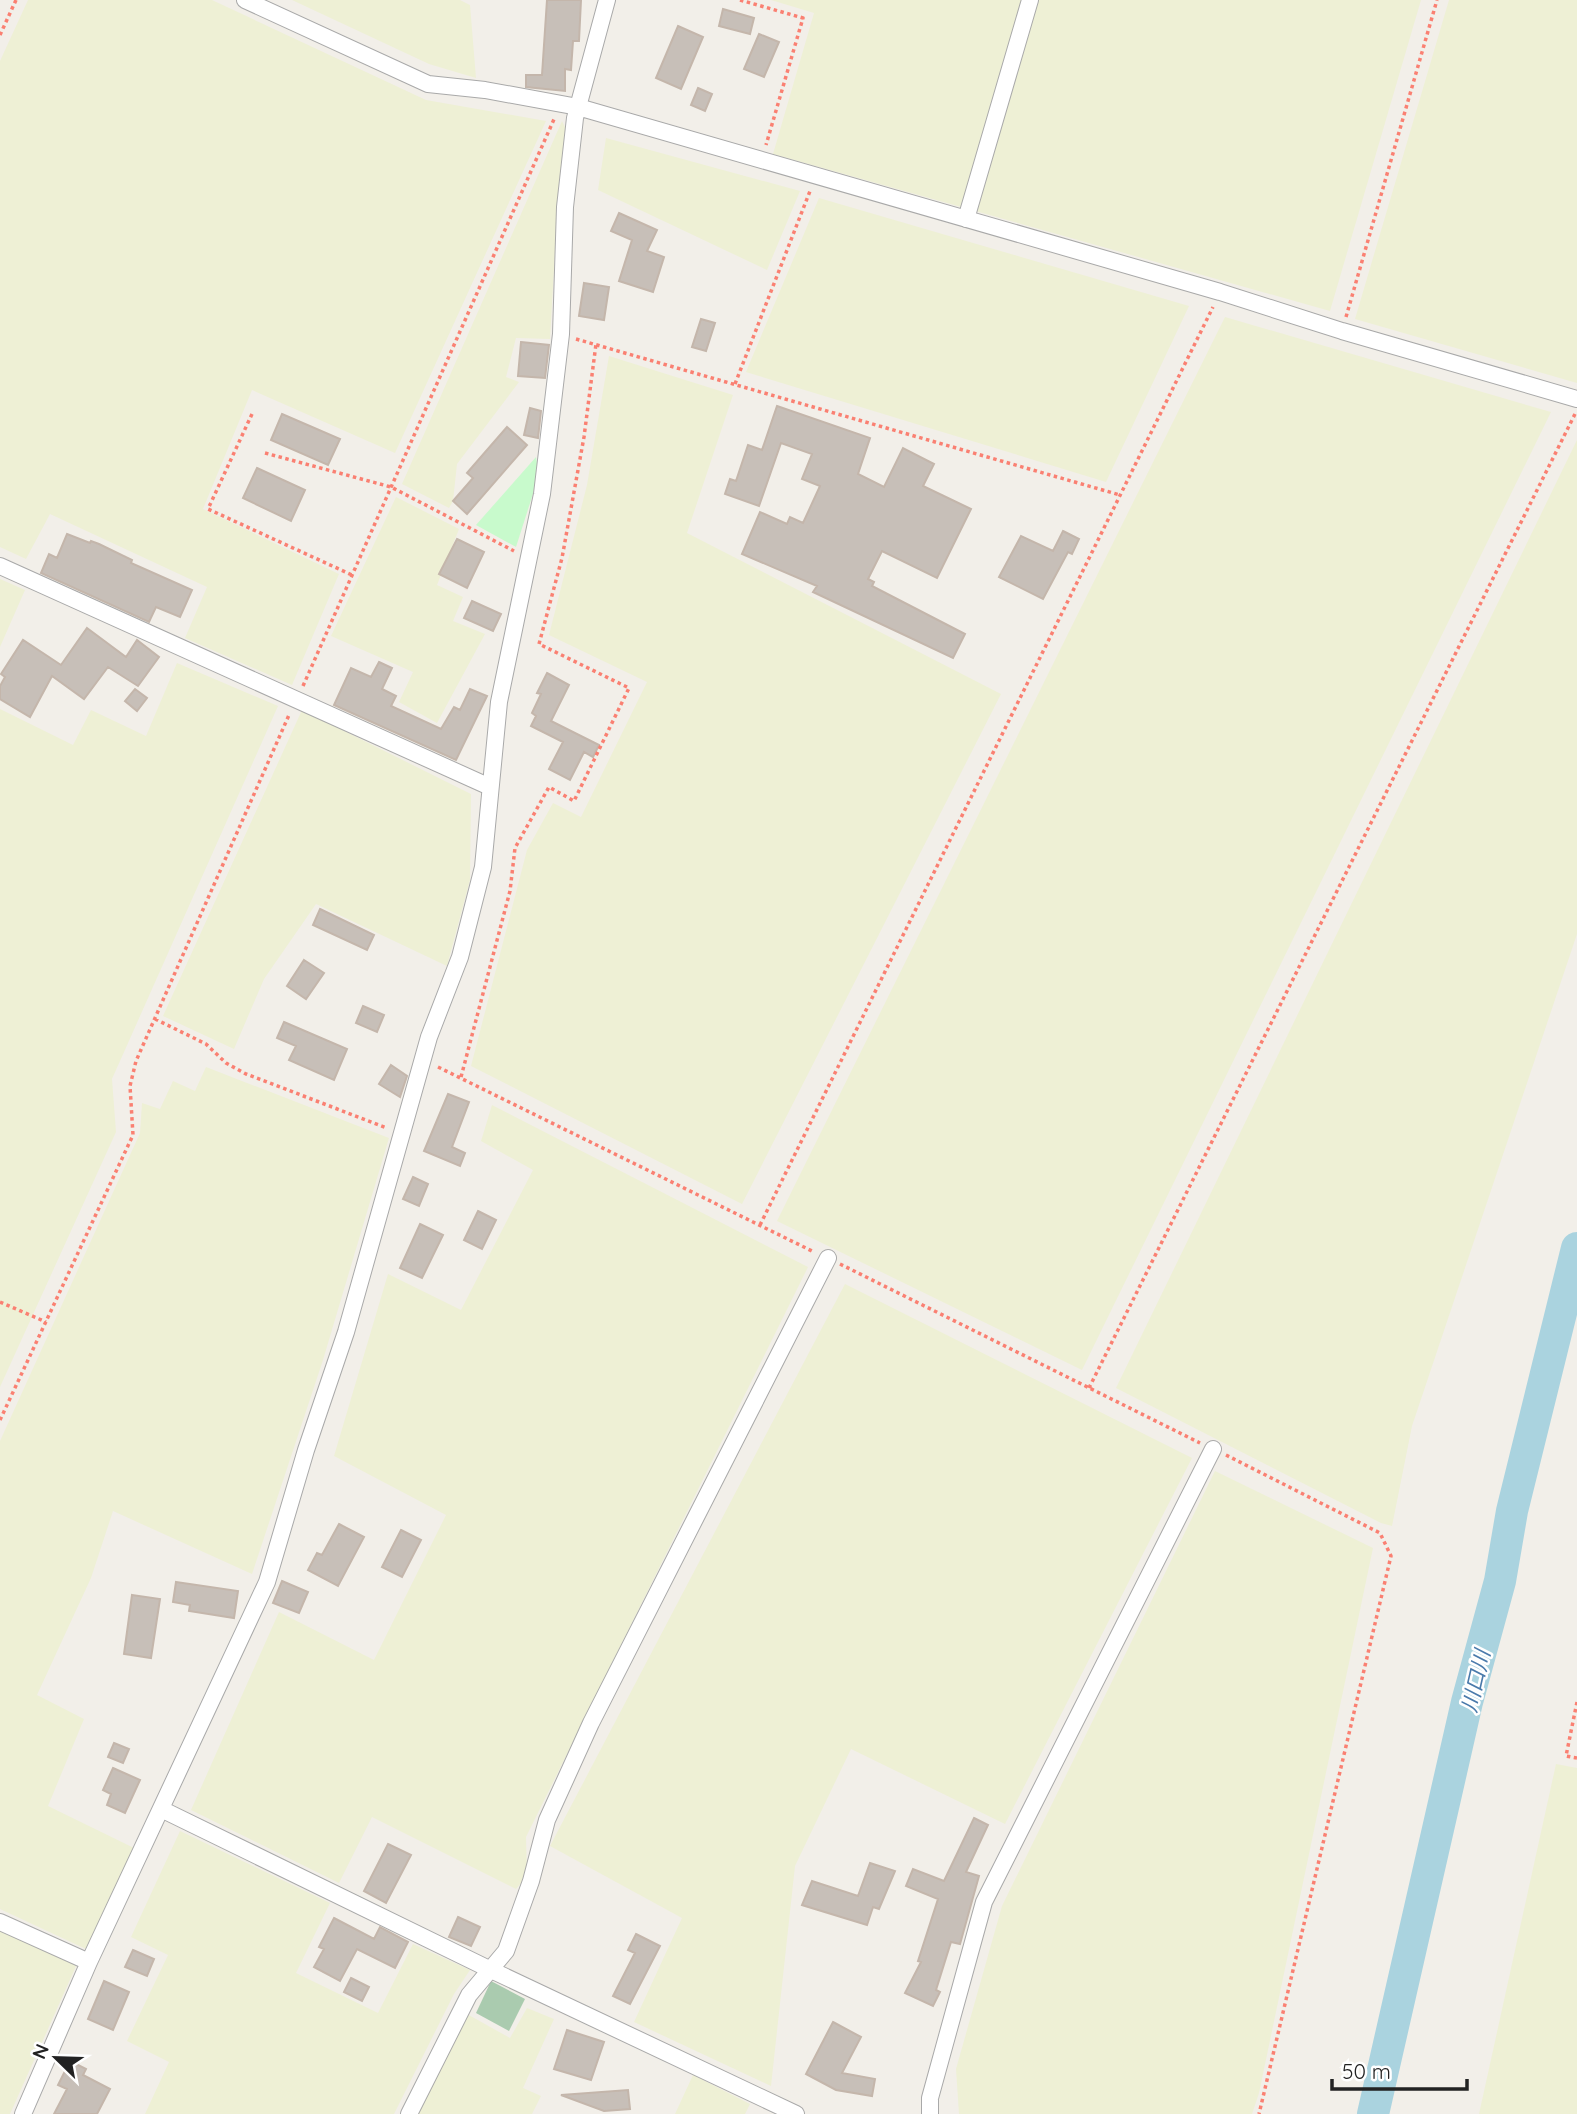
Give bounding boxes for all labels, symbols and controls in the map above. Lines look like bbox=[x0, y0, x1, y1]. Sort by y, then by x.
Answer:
water label: 川口川 bbox=[1455, 1645, 1495, 1715]
north arrow bbox=[21, 2023, 91, 2093]
text: N bbox=[27, 2040, 54, 2062]
scale bar bbox=[1332, 2048, 1467, 2092]
text: 50 m bbox=[1342, 2058, 1391, 2084]

